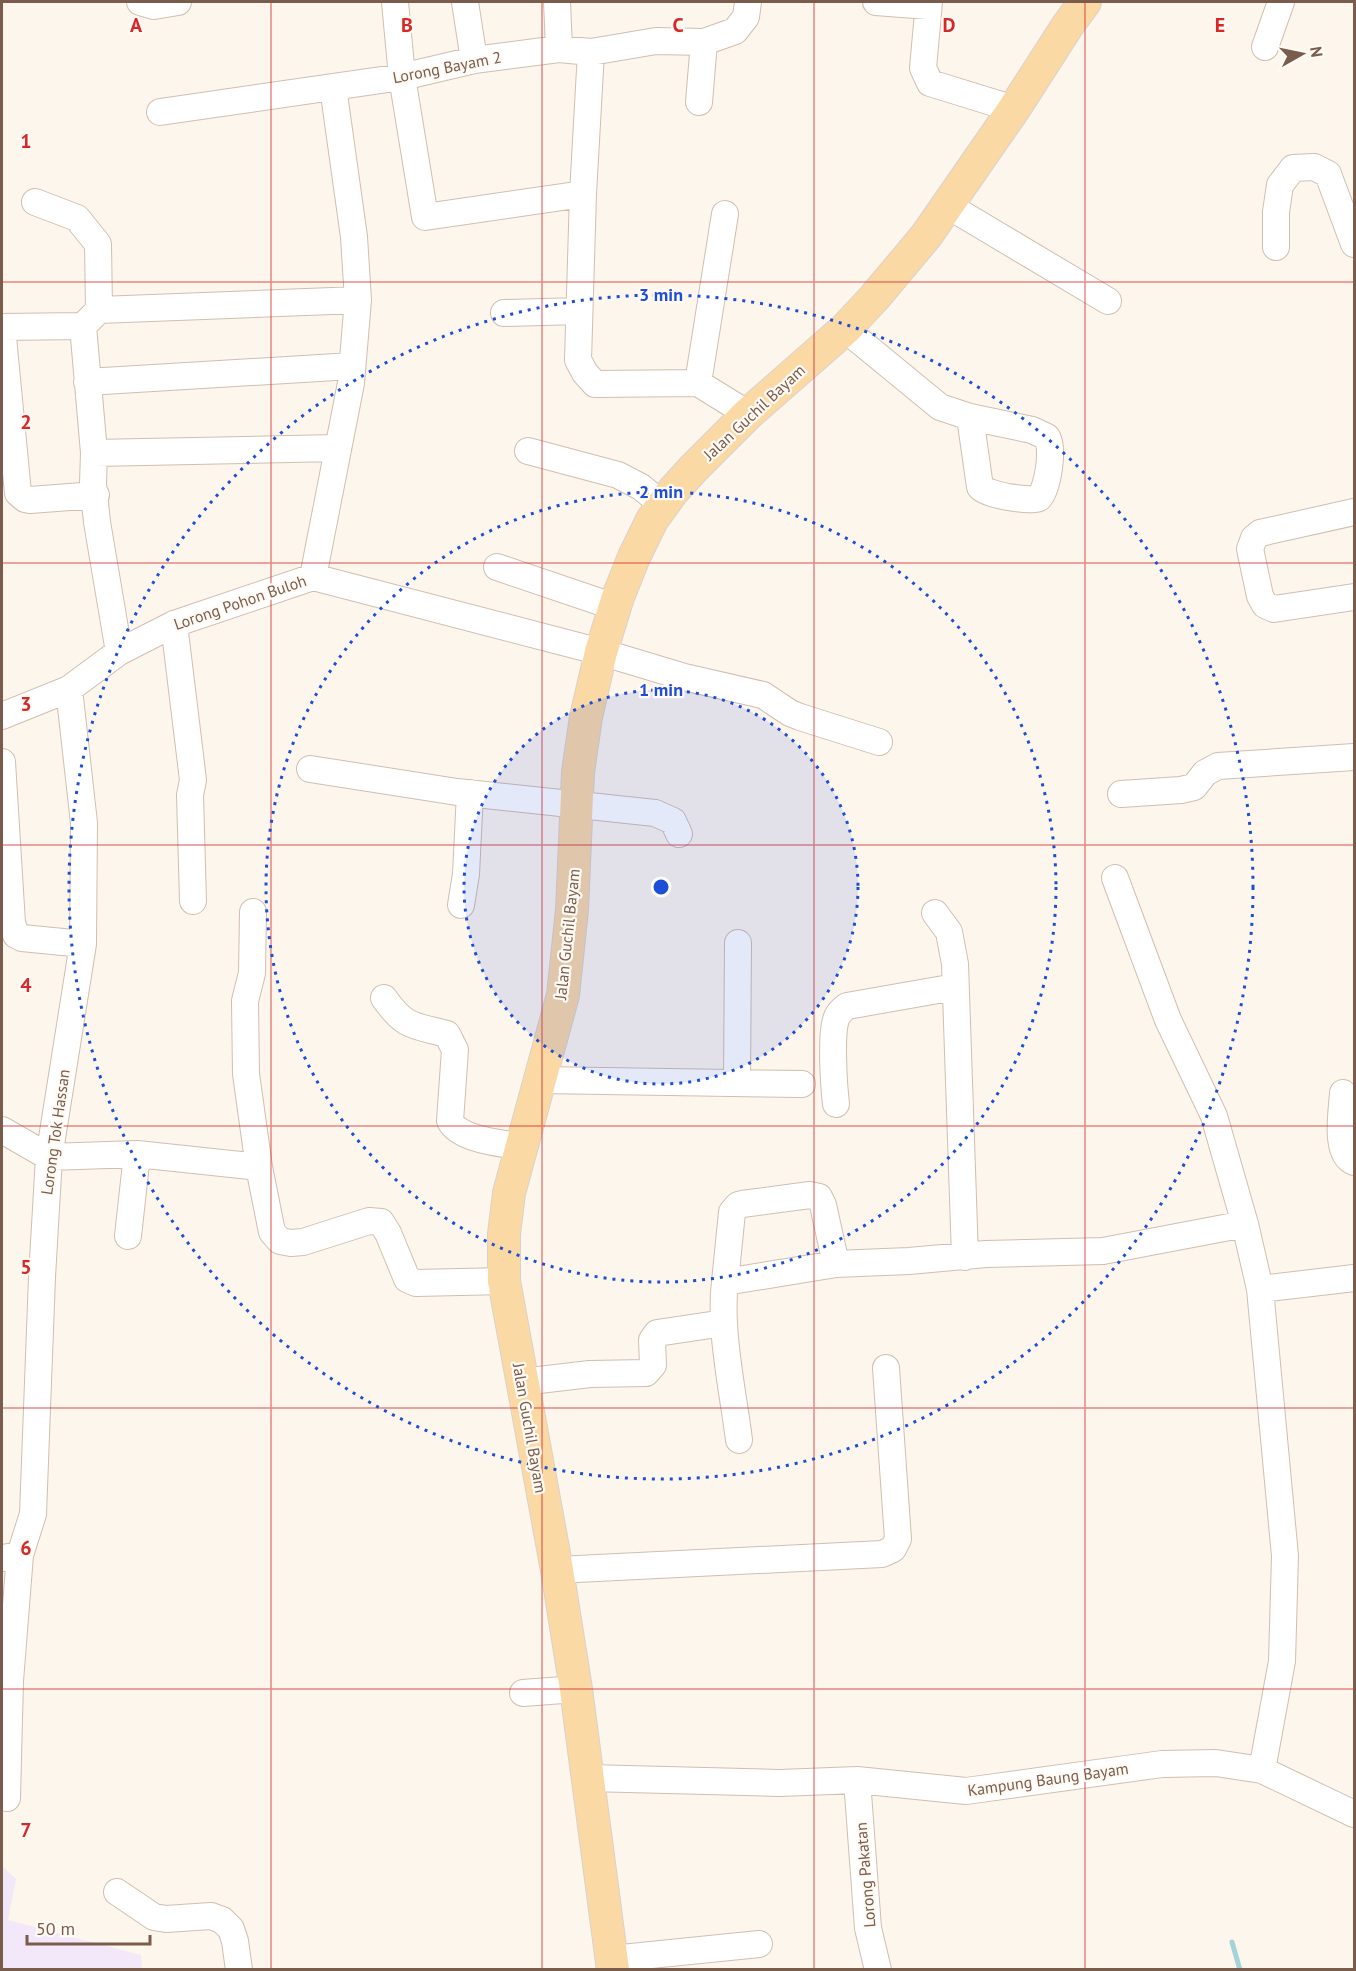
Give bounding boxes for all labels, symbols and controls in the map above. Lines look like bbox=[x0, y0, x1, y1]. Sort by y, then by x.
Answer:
text: A bbox=[130, 12, 143, 38]
text: B bbox=[401, 12, 413, 38]
text: C bbox=[672, 12, 684, 38]
text: D bbox=[943, 12, 956, 38]
text: E bbox=[1215, 12, 1225, 38]
north arrow bbox=[1272, 24, 1332, 84]
text: N bbox=[1306, 45, 1328, 58]
street label: Lorong Bayam 2 bbox=[391, 47, 503, 87]
text: 1 bbox=[20, 128, 32, 154]
text: 3 min bbox=[639, 283, 683, 306]
street label: Jalan Guchil Bayam bbox=[698, 360, 809, 465]
text: 2 bbox=[20, 409, 32, 435]
text: 2 min bbox=[639, 480, 683, 503]
street label: Lorong Pohon Buloh bbox=[171, 570, 309, 634]
text: 1 min bbox=[639, 678, 683, 701]
text: 3 bbox=[20, 691, 32, 717]
street label: Jalan Guchil Bayam bbox=[550, 868, 584, 1001]
centre of rings bbox=[651, 877, 671, 897]
text: 4 bbox=[20, 972, 32, 998]
street label: Lorong Tok Hassan bbox=[36, 1068, 74, 1196]
text: 5 bbox=[20, 1254, 32, 1280]
street label: Jalan Guchil Bayam bbox=[509, 1361, 551, 1494]
text: 6 bbox=[20, 1535, 32, 1561]
street label: Kampung Baung Bayam bbox=[966, 1758, 1130, 1800]
text: 7 bbox=[20, 1817, 32, 1843]
street label: Lorong Pakatan bbox=[850, 1822, 880, 1928]
scale bar bbox=[27, 1908, 150, 1946]
text: 50 m bbox=[36, 1917, 75, 1940]

